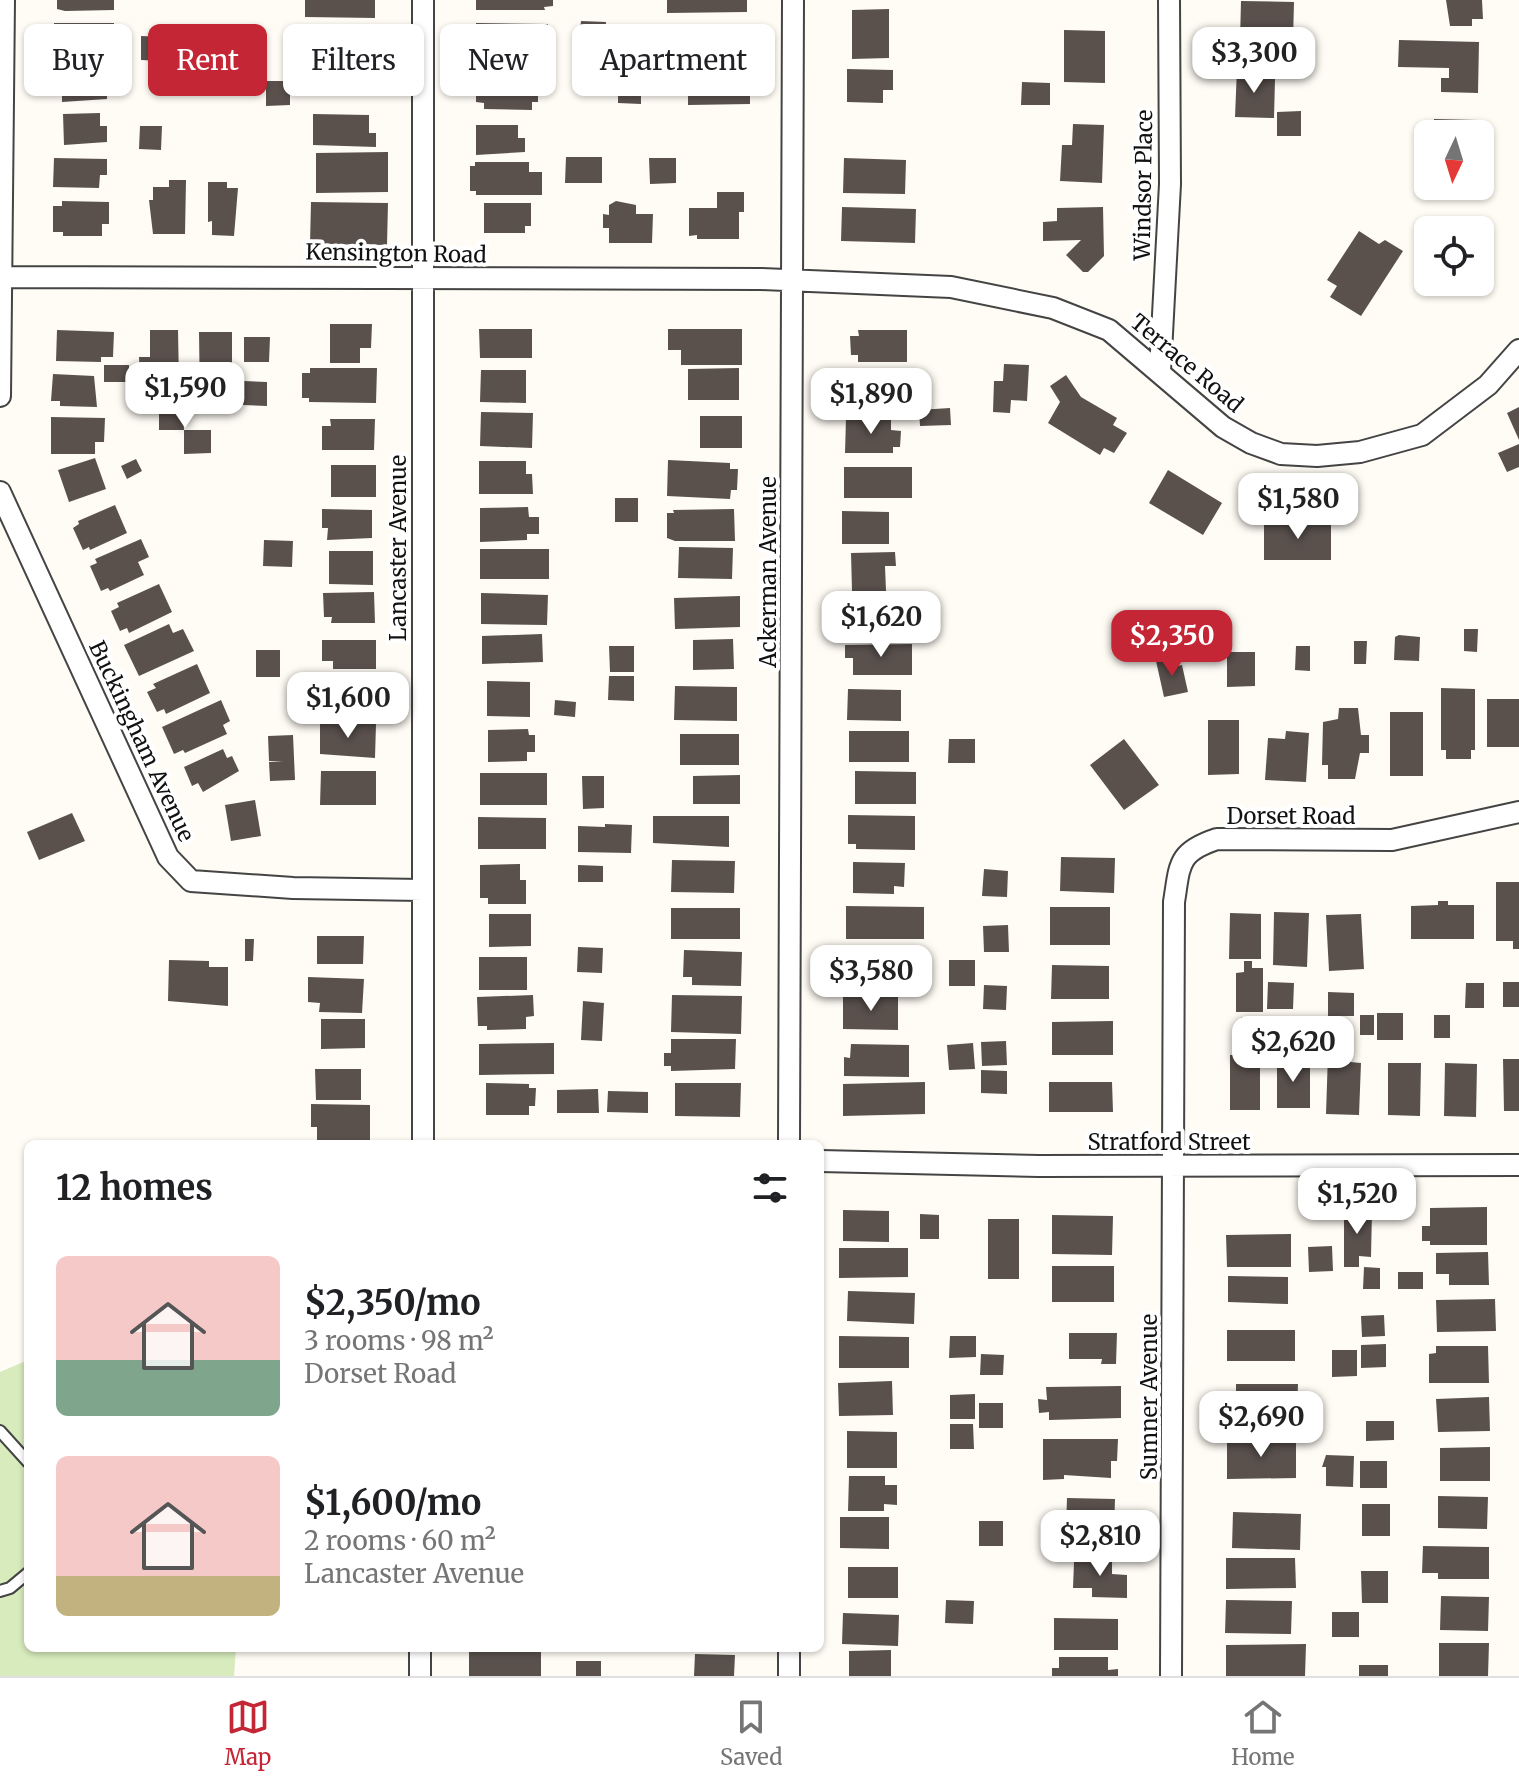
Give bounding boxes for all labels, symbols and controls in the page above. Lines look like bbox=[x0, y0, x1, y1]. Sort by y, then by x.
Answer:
chip: Buy bbox=[24, 24, 132, 96]
chip: Rent bbox=[148, 24, 267, 96]
chip: Filters bbox=[283, 24, 424, 96]
chip: New bbox=[440, 24, 556, 96]
chip: Apartment bbox=[572, 24, 775, 96]
pin: $3,300 bbox=[1189, 27, 1319, 95]
text: $3,300 bbox=[1210, 36, 1298, 69]
street label: Windsor Place bbox=[1128, 110, 1158, 261]
north arrow bbox=[1414, 120, 1494, 200]
map controls bbox=[1414, 120, 1494, 296]
button: locate bbox=[1414, 216, 1494, 296]
street label: Kensington Road bbox=[305, 237, 487, 269]
street label: Terrace Road bbox=[1125, 308, 1249, 418]
pin: $1,590 bbox=[120, 362, 250, 430]
pin: $1,890 bbox=[806, 368, 936, 436]
text: $1,590 bbox=[143, 371, 227, 404]
text: $1,890 bbox=[829, 377, 913, 410]
street label: Lancaster Avenue bbox=[384, 455, 412, 641]
pin: $1,580 bbox=[1233, 473, 1363, 541]
street label: Ackerman Avenue bbox=[754, 476, 782, 669]
text: $1,580 bbox=[1256, 482, 1340, 515]
pin: $1,620 bbox=[816, 591, 946, 659]
text: $1,620 bbox=[840, 600, 922, 633]
pin: $2,350 bbox=[1107, 610, 1237, 678]
text: $2,350 bbox=[1129, 619, 1215, 652]
street label: Buckingham Avenue bbox=[83, 636, 201, 846]
pin: $1,600 bbox=[283, 672, 413, 740]
text: $1,600 bbox=[305, 681, 391, 714]
street label: Dorset Road bbox=[1227, 802, 1355, 830]
pin: $3,580 bbox=[806, 945, 936, 1013]
text: $3,580 bbox=[828, 954, 914, 987]
pin: $2,620 bbox=[1228, 1016, 1358, 1084]
text: $2,620 bbox=[1250, 1025, 1336, 1058]
street label: Stratford Street bbox=[1087, 1128, 1251, 1156]
icon: filters bbox=[748, 1166, 792, 1210]
text: 12 homes bbox=[56, 1167, 213, 1209]
pin: $1,520 bbox=[1292, 1168, 1422, 1236]
text: $1,520 bbox=[1316, 1177, 1398, 1210]
text: $2,350/mo bbox=[304, 1282, 481, 1324]
icon: home bbox=[120, 1288, 216, 1384]
street label: Sumner Avenue bbox=[1135, 1314, 1163, 1480]
text: 3 rooms · 98 m² bbox=[304, 1324, 494, 1357]
text: Dorset Road bbox=[304, 1357, 456, 1390]
pin: $2,690 bbox=[1196, 1391, 1326, 1459]
text: $2,690 bbox=[1217, 1400, 1305, 1433]
text: $1,600/mo bbox=[304, 1482, 481, 1524]
icon: home bbox=[120, 1488, 216, 1584]
pin: $2,810 bbox=[1035, 1510, 1165, 1578]
text: $2,810 bbox=[1059, 1519, 1141, 1552]
text: 2 rooms · 60 m² bbox=[304, 1524, 496, 1557]
text: Lancaster Avenue bbox=[304, 1557, 524, 1590]
tab: Map bbox=[224, 1695, 271, 1771]
tab: Saved bbox=[720, 1695, 782, 1771]
tab: Home bbox=[1231, 1695, 1295, 1771]

